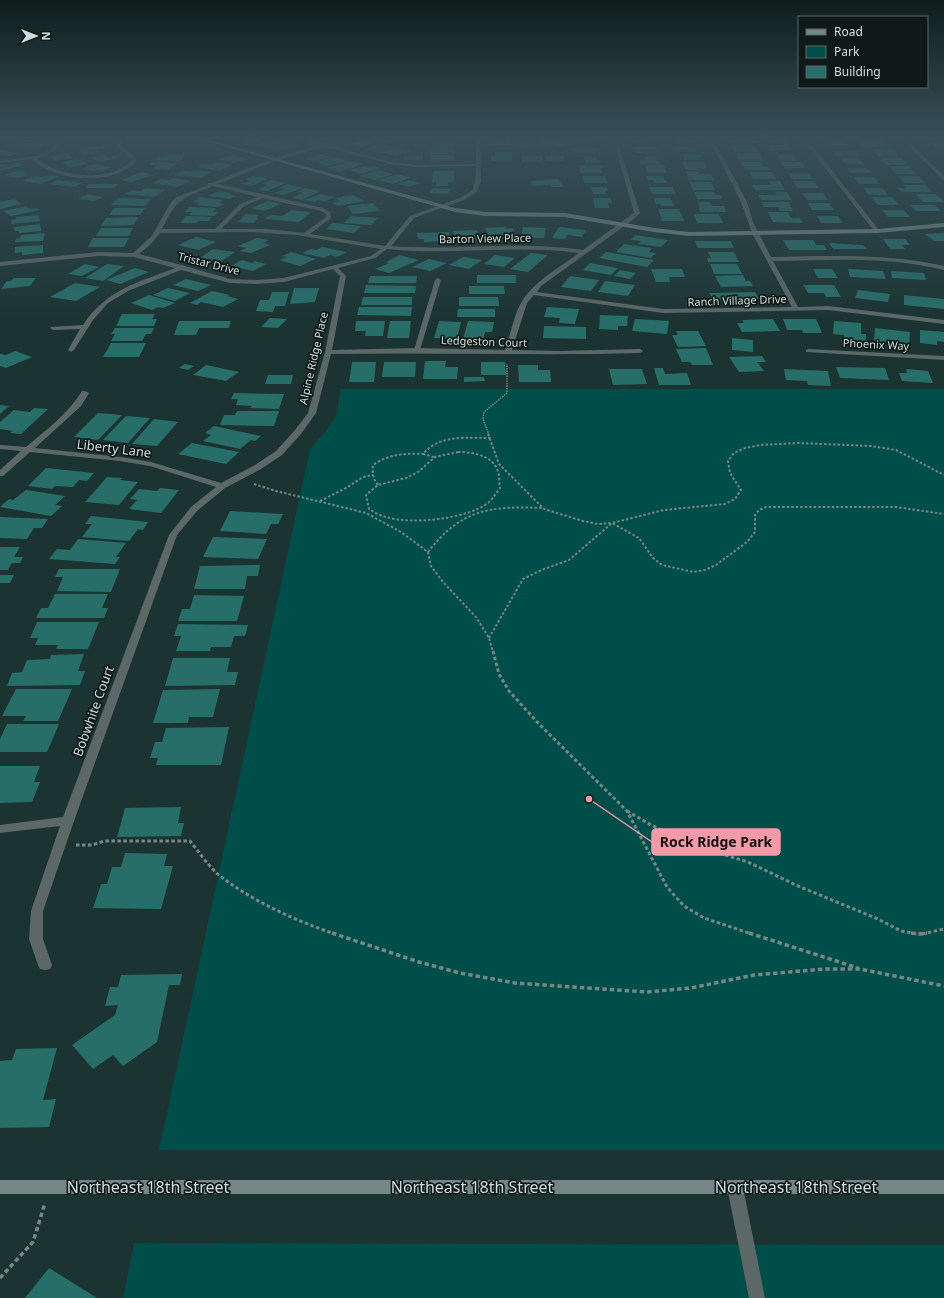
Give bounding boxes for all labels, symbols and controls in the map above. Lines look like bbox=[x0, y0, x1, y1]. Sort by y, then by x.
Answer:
north arrow bbox=[16, 16, 56, 56]
legend bbox=[798, 16, 928, 88]
text: Road bbox=[834, 23, 863, 40]
text: N bbox=[39, 32, 54, 40]
text: Park bbox=[834, 43, 860, 60]
text: Building bbox=[834, 63, 881, 80]
street label: Barton View Place bbox=[439, 230, 531, 246]
street label: Tristar Drive bbox=[177, 248, 241, 278]
street label: Ranch Village Drive bbox=[687, 291, 787, 309]
street label: Alpine Ridge Place bbox=[295, 310, 331, 406]
street label: Ledgeston Court bbox=[441, 332, 527, 350]
street label: Phoenix Way bbox=[842, 335, 910, 353]
street label: Liberty Lane bbox=[76, 434, 152, 462]
street label: Bobwhite Court bbox=[68, 663, 118, 759]
callout: Rock Ridge Park bbox=[652, 829, 780, 855]
text: Rock Ridge Park bbox=[660, 832, 773, 851]
street label: Northeast 18th Street bbox=[67, 1176, 229, 1198]
street label: Northeast 18th Street bbox=[391, 1176, 553, 1198]
street label: Northeast 18th Street bbox=[715, 1176, 877, 1198]

